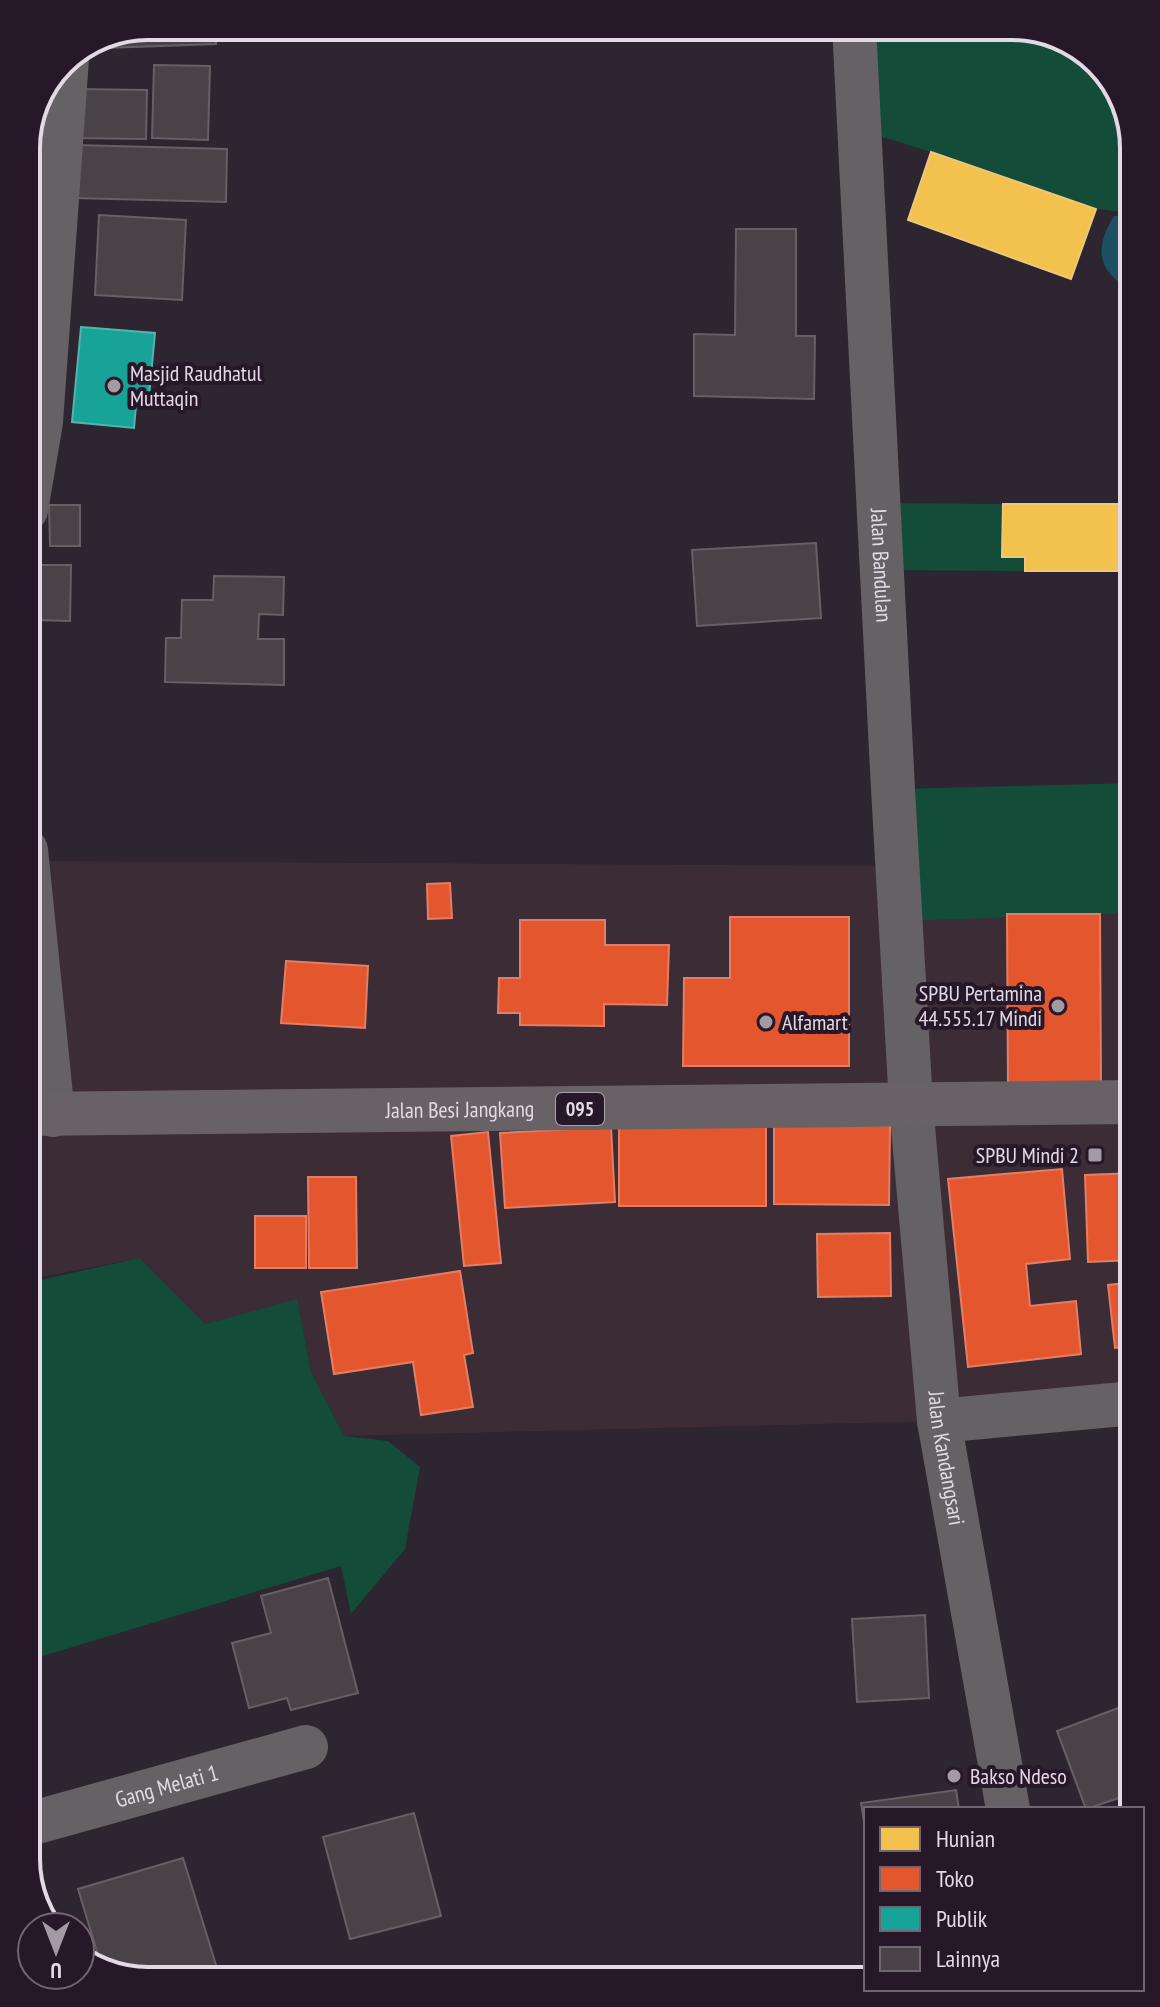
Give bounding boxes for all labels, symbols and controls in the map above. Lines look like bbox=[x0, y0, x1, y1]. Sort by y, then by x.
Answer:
place label: Masjid Raudhatul Muttaqin bbox=[130, 359, 262, 412]
marker: Masjid Raudhatul Muttaqin bbox=[105, 377, 123, 395]
street label: Jalan Bandulan bbox=[865, 507, 898, 623]
place label: SPBU Pertamina 44.555.17 Mindi bbox=[918, 979, 1042, 1032]
marker: SPBU Pertamina 44.555.17 Mindi bbox=[1049, 997, 1067, 1015]
place label: Alfamart bbox=[782, 1008, 848, 1036]
marker: Alfamart bbox=[757, 1013, 775, 1031]
road number: 095 bbox=[556, 1093, 604, 1125]
street label: Jalan Besi Jangkang bbox=[385, 1094, 534, 1124]
place label: SPBU Mindi 2 bbox=[976, 1141, 1079, 1169]
marker: SPBU Mindi 2 bbox=[1086, 1146, 1104, 1164]
street label: Jalan Kandangsari bbox=[922, 1389, 971, 1528]
street label: Gang Melati 1 bbox=[112, 1758, 221, 1814]
place label: Bakso Ndeso bbox=[970, 1762, 1067, 1790]
marker: Bakso Ndeso bbox=[945, 1767, 963, 1785]
legend bbox=[864, 1807, 1144, 1991]
text: Hunian bbox=[936, 1823, 995, 1854]
text: Toko bbox=[936, 1863, 974, 1894]
text: Publik bbox=[936, 1903, 988, 1934]
north arrow bbox=[16, 1911, 96, 1991]
text: Lainnya bbox=[936, 1943, 1000, 1974]
text: U bbox=[50, 1957, 62, 1985]

